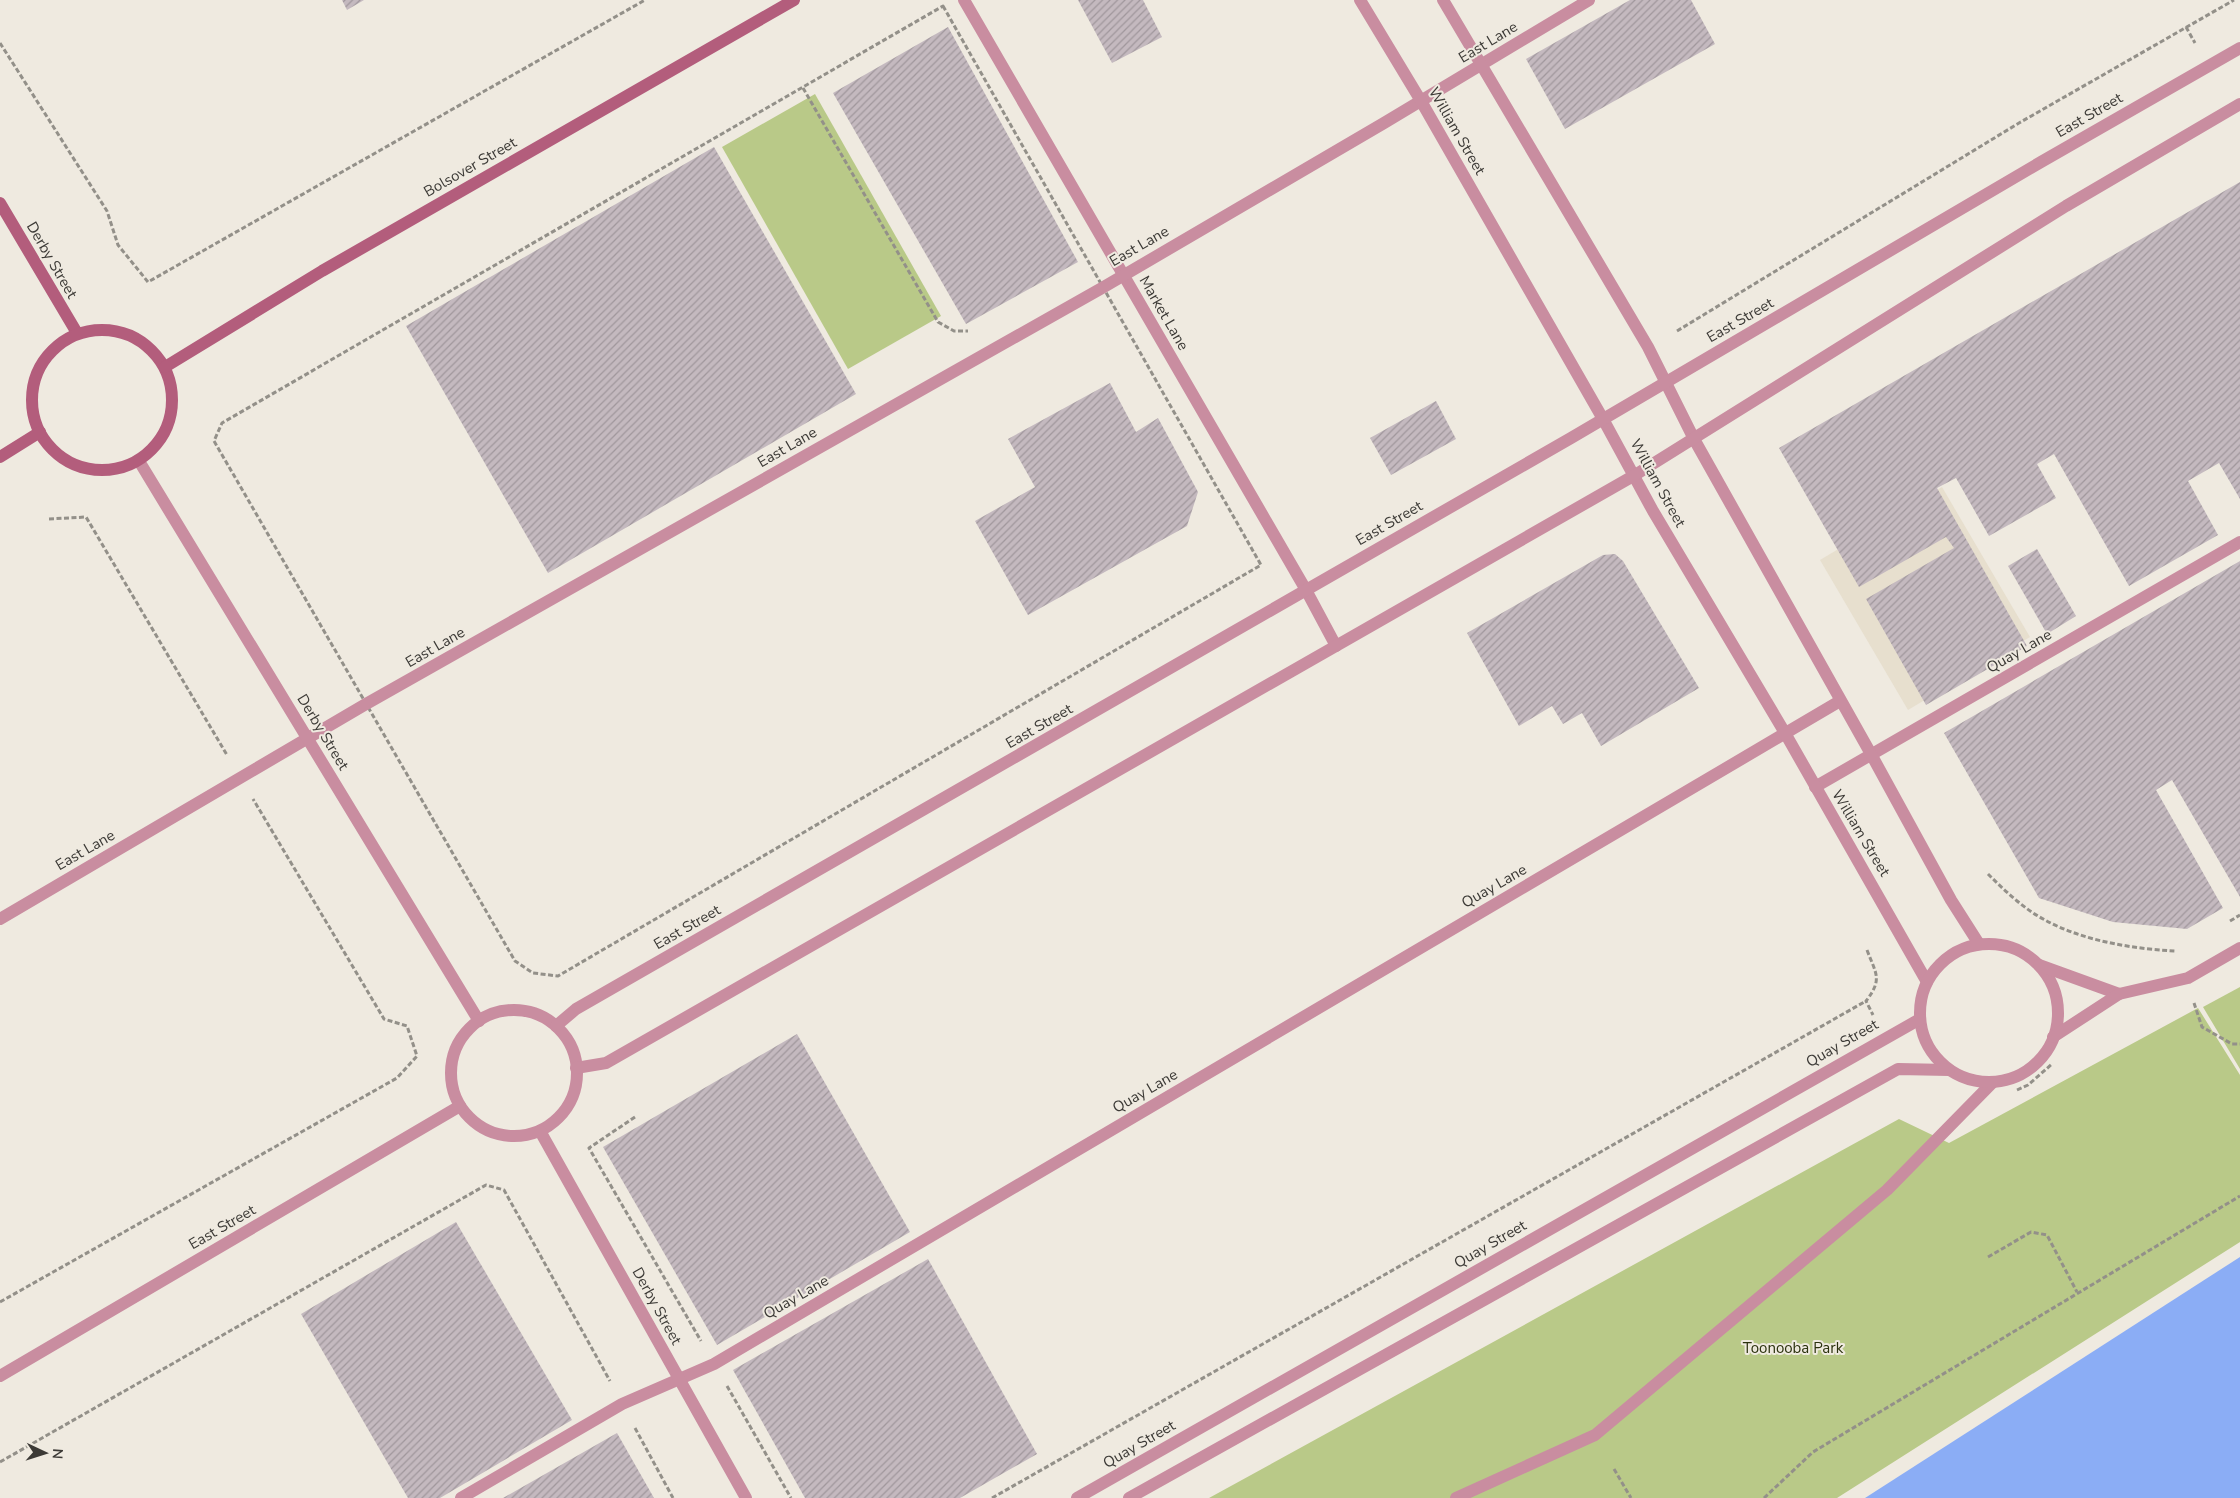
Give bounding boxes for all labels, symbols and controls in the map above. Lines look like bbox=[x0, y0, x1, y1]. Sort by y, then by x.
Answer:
street label: East Lane bbox=[1455, 17, 1521, 67]
street label: William Street bbox=[1424, 84, 1491, 179]
street label: East Street bbox=[2052, 88, 2127, 142]
street label: Bolsover Street bbox=[420, 132, 521, 202]
street label: Derby Street bbox=[22, 218, 82, 303]
street label: East Lane bbox=[1106, 221, 1172, 271]
street label: Market Lane bbox=[1135, 272, 1193, 354]
street label: East Street bbox=[1703, 293, 1778, 347]
street label: East Lane bbox=[754, 422, 820, 472]
street label: William Street bbox=[1626, 435, 1691, 531]
street label: East Street bbox=[1352, 496, 1427, 550]
street label: East Lane bbox=[402, 622, 468, 672]
street label: Quay Lane bbox=[1983, 624, 2055, 678]
street label: Derby Street bbox=[292, 690, 354, 774]
street label: East Street bbox=[1002, 699, 1077, 753]
street label: William Street bbox=[1827, 786, 1895, 881]
street label: East Lane bbox=[52, 825, 118, 875]
street label: Quay Lane bbox=[1458, 859, 1530, 913]
street label: East Street bbox=[650, 900, 725, 954]
street label: Quay Street bbox=[1802, 1014, 1882, 1072]
street label: Quay Lane bbox=[1109, 1064, 1181, 1118]
street label: East Street bbox=[185, 1200, 260, 1254]
street label: Quay Street bbox=[1450, 1215, 1530, 1273]
street label: Derby Street bbox=[628, 1264, 687, 1349]
street label: Quay Lane bbox=[760, 1270, 832, 1324]
park label: Toonooba Park bbox=[1743, 1338, 1844, 1358]
street label: Quay Street bbox=[1099, 1415, 1179, 1473]
north arrow bbox=[20, 1428, 70, 1478]
text: N bbox=[48, 1448, 67, 1460]

